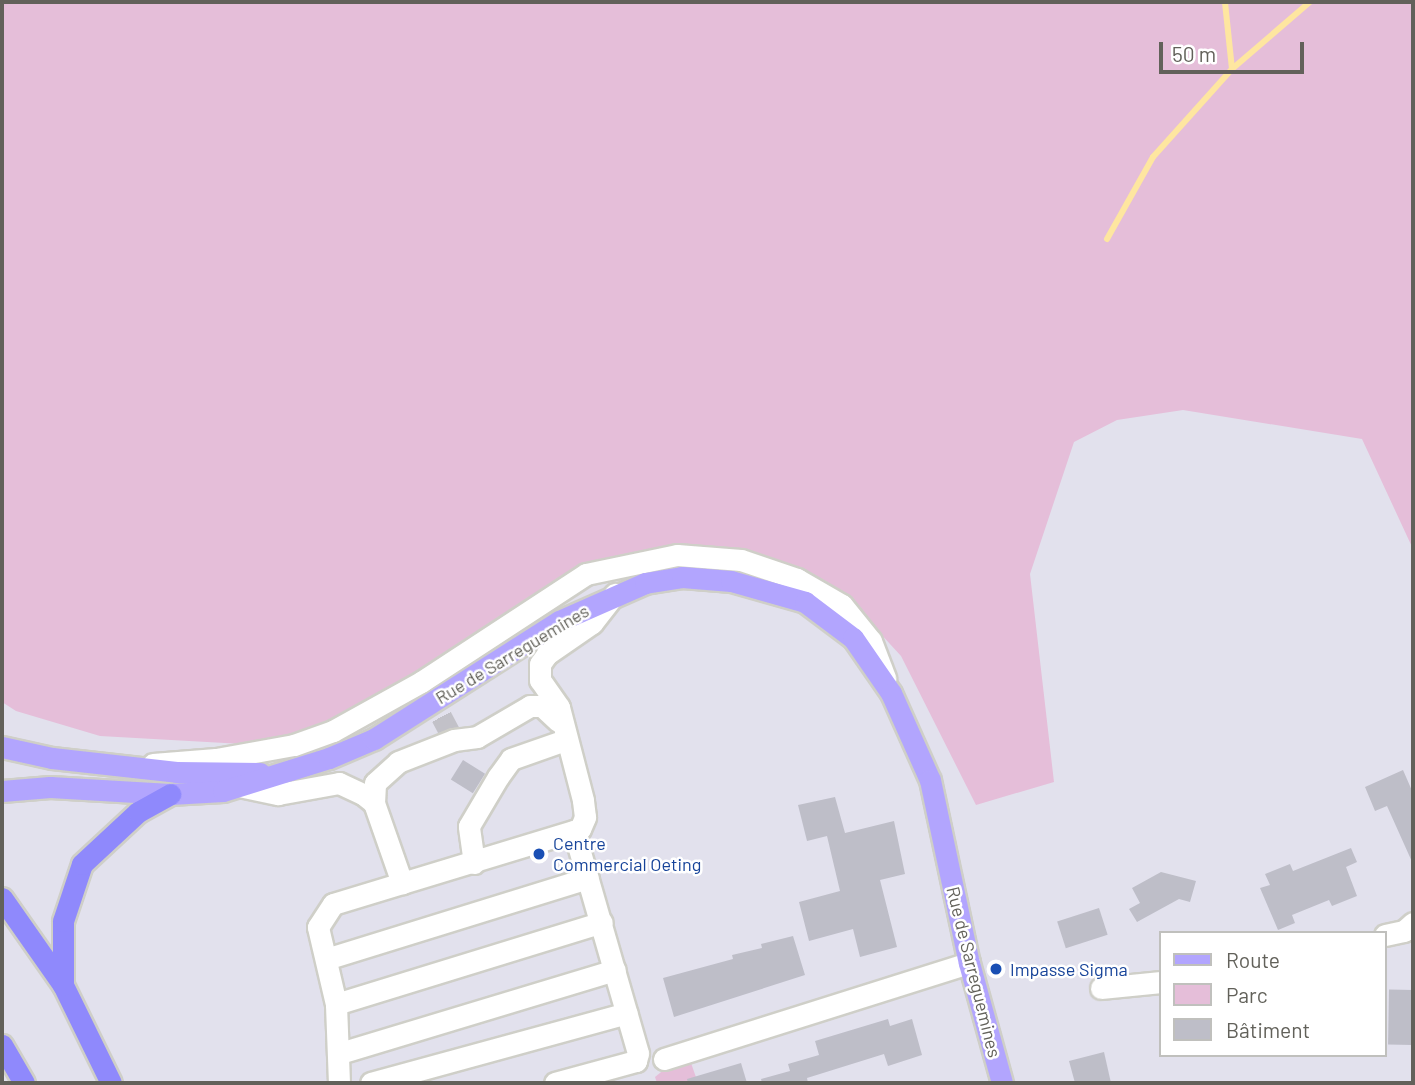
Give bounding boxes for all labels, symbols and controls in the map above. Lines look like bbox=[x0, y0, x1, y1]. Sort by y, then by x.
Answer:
scale bar bbox=[1163, 28, 1308, 72]
text: 50 m bbox=[1172, 41, 1216, 66]
street label: Rue de Sarreguemines bbox=[431, 600, 593, 708]
place label: Centre Commercial Oeting bbox=[553, 833, 701, 876]
marker: Centre Commercial Oeting bbox=[531, 846, 547, 862]
street label: Rue de Sarreguemines bbox=[942, 884, 1006, 1060]
legend bbox=[1160, 931, 1387, 1057]
text: Route bbox=[1226, 947, 1280, 972]
place label: Impasse Sigma bbox=[1010, 958, 1128, 980]
marker: Impasse Sigma bbox=[988, 961, 1004, 977]
text: Parc bbox=[1226, 982, 1268, 1007]
text: Bâtiment bbox=[1226, 1017, 1310, 1042]

